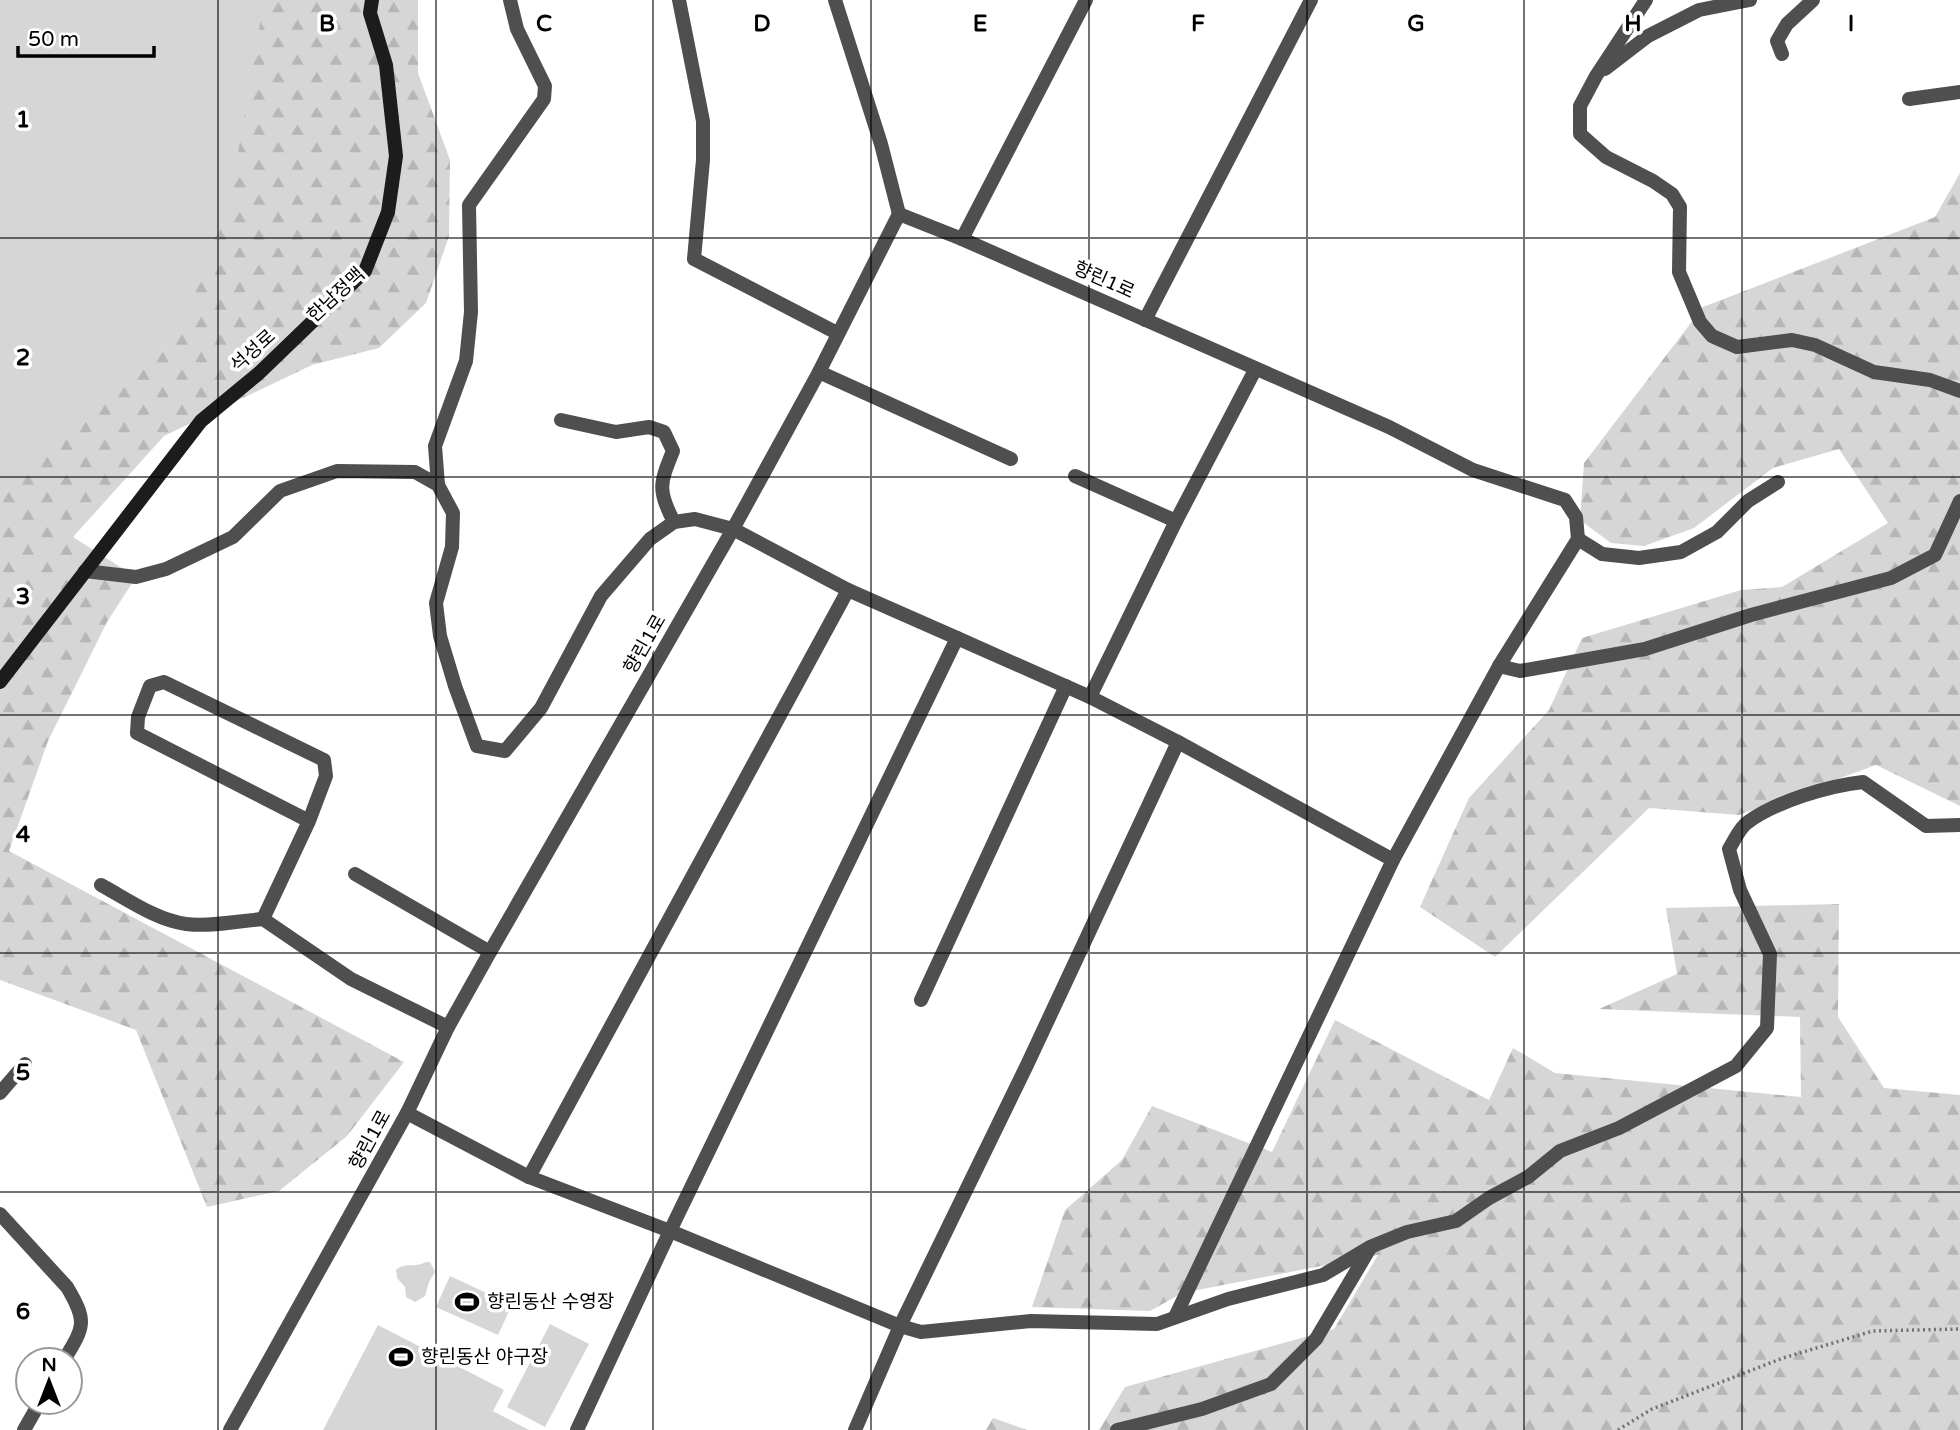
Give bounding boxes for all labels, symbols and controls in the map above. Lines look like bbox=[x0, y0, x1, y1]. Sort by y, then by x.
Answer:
text: B bbox=[319, 10, 335, 38]
text: C bbox=[536, 10, 552, 38]
text: D bbox=[753, 10, 771, 38]
text: E bbox=[973, 10, 987, 38]
text: F bbox=[1191, 10, 1205, 38]
text: G bbox=[1407, 10, 1425, 38]
text: H bbox=[1624, 10, 1642, 38]
text: I bbox=[1848, 10, 1854, 38]
scale bar bbox=[18, 14, 154, 58]
text: 50 m bbox=[28, 27, 79, 52]
text: 1 bbox=[16, 106, 30, 134]
street label: 향린1로 bbox=[1070, 257, 1138, 303]
street label: 한남정맥 bbox=[303, 263, 369, 327]
street label: 석성로 bbox=[226, 325, 280, 377]
text: 2 bbox=[16, 344, 30, 372]
text: 3 bbox=[16, 583, 30, 611]
street label: 향린1로 bbox=[619, 611, 671, 677]
text: 4 bbox=[16, 821, 31, 849]
text: 5 bbox=[16, 1059, 30, 1087]
street label: 향린1로 bbox=[345, 1107, 395, 1173]
sports icon: 향린동산 수영장 bbox=[453, 1288, 481, 1316]
place label: 향린동산 수영장 bbox=[487, 1291, 614, 1313]
text: 6 bbox=[16, 1298, 30, 1326]
sports icon: 향린동산 야구장 bbox=[387, 1343, 415, 1371]
north arrow bbox=[14, 1346, 84, 1416]
place label: 향린동산 야구장 bbox=[421, 1346, 548, 1368]
text: N bbox=[41, 1354, 57, 1376]

